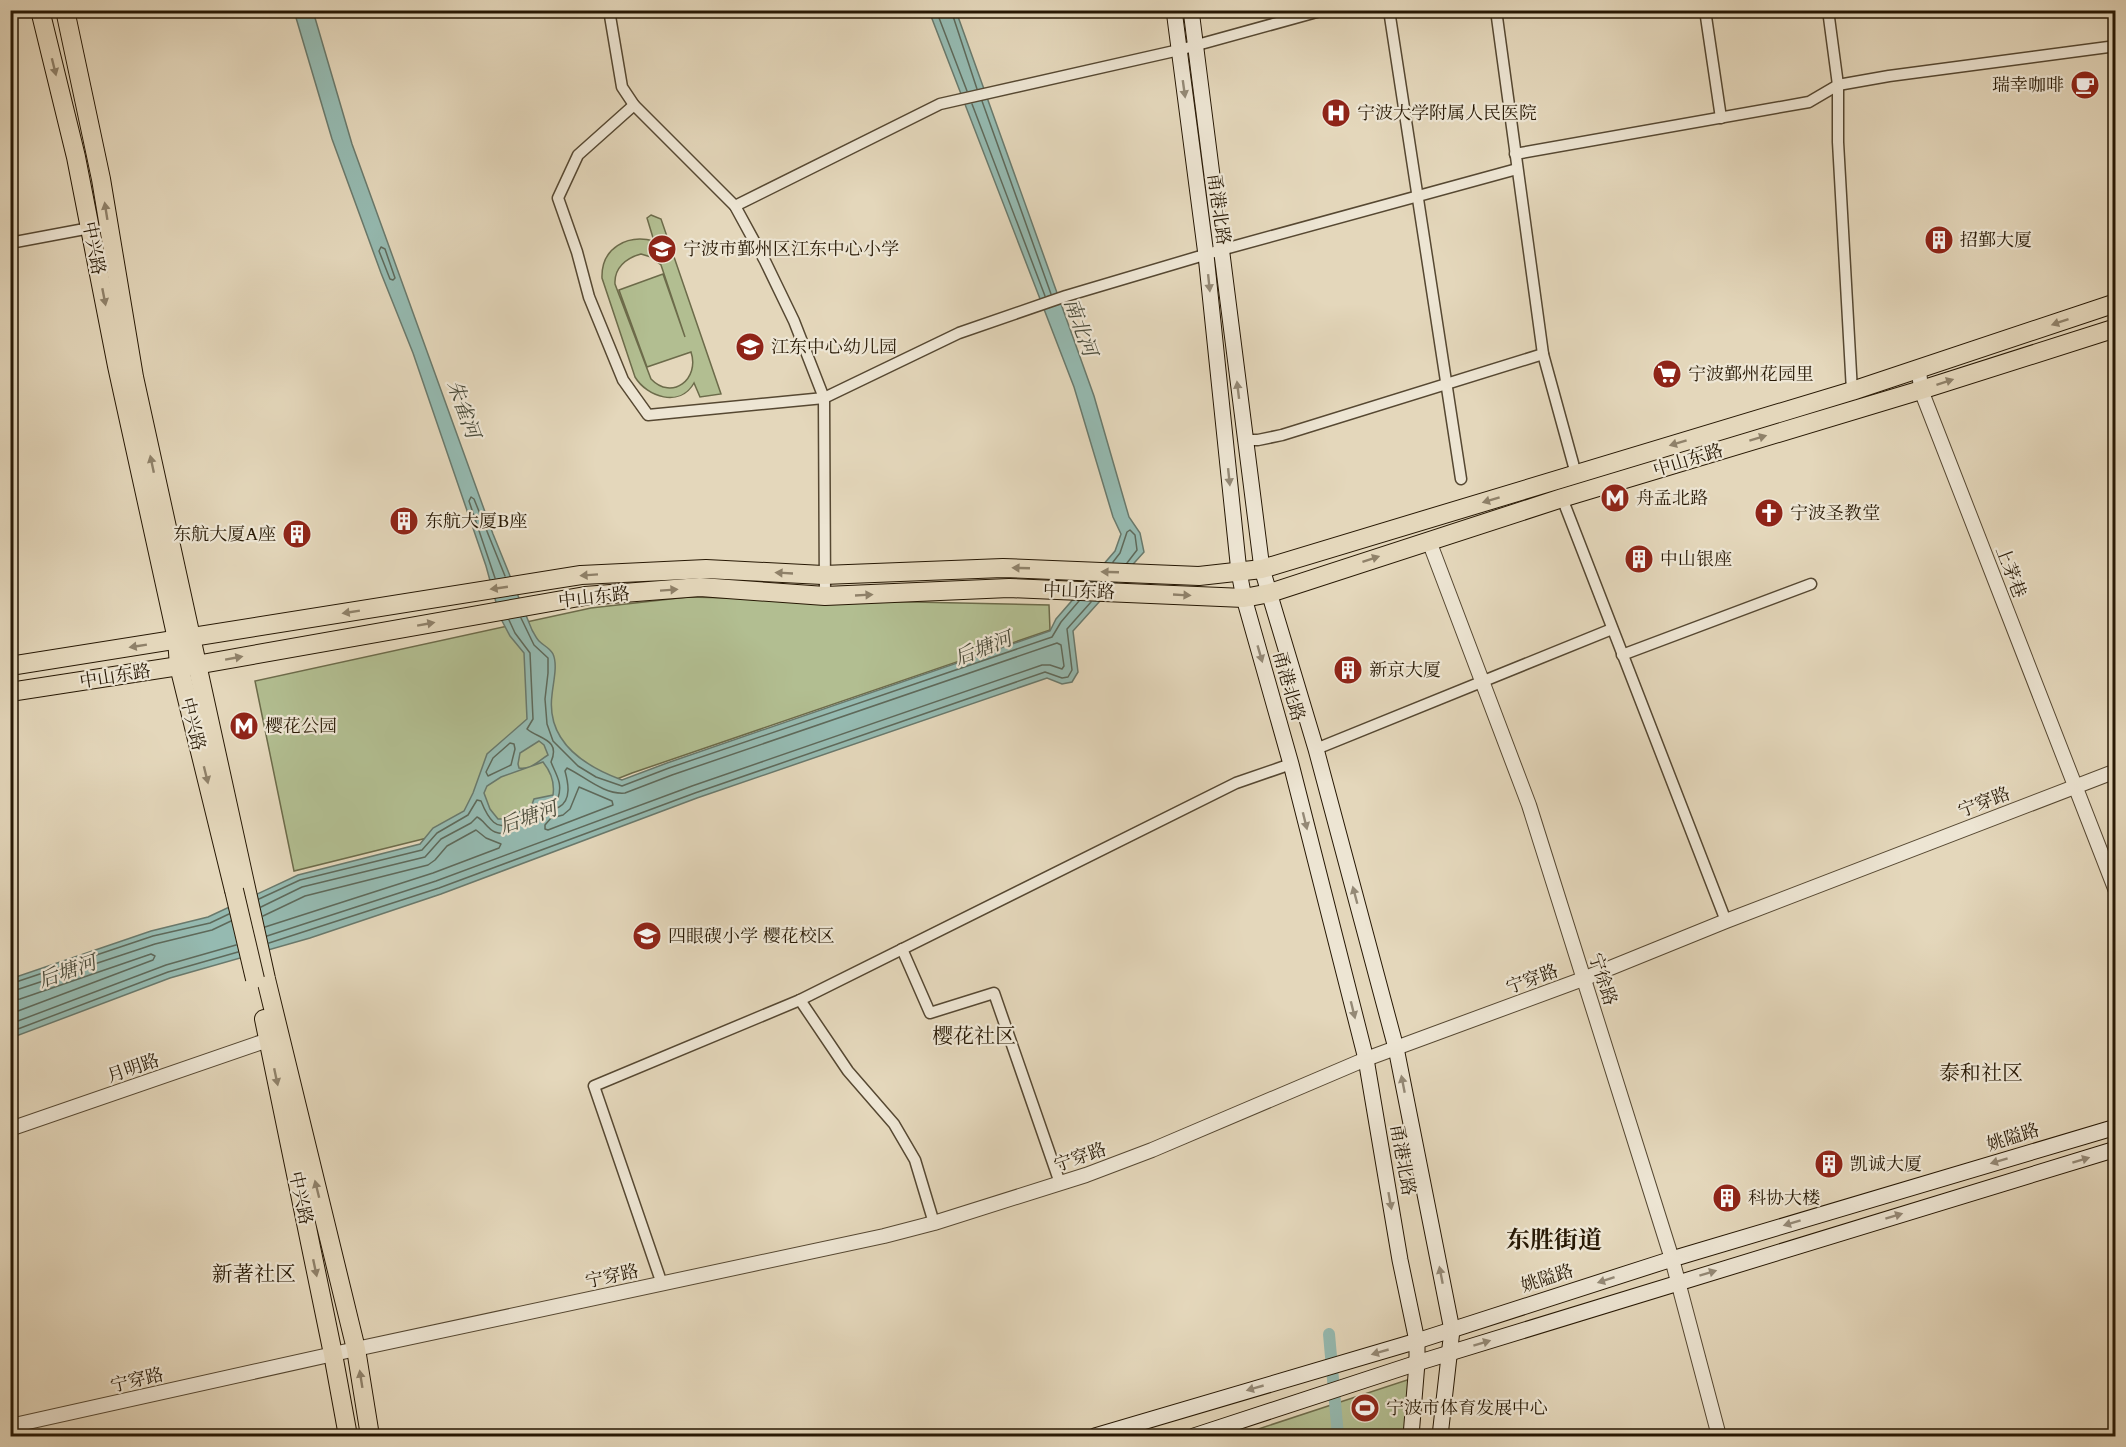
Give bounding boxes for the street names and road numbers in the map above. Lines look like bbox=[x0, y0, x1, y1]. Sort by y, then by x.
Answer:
street label: 甬港北路 bbox=[1201, 172, 1236, 246]
street label: 中兴路 bbox=[76, 219, 111, 277]
street label: 中山东路 bbox=[1650, 438, 1726, 483]
street label: 上茅巷 bbox=[1989, 542, 2032, 602]
street label: 中山东路 bbox=[1043, 578, 1115, 605]
street label: 中山东路 bbox=[557, 581, 631, 614]
street label: 甬港北路 bbox=[1267, 648, 1310, 724]
street label: 中山东路 bbox=[78, 659, 153, 694]
street label: 中兴路 bbox=[174, 695, 211, 753]
street label: 宁穿路 bbox=[1954, 781, 2014, 824]
street label: 宁徐路 bbox=[1582, 950, 1623, 1009]
street label: 宁穿路 bbox=[1503, 958, 1562, 1000]
street label: 月明路 bbox=[104, 1048, 163, 1089]
street label: 姚隘路 bbox=[1984, 1118, 2043, 1157]
street label: 甬港北路 bbox=[1384, 1122, 1421, 1198]
street label: 宁穿路 bbox=[1051, 1137, 1110, 1178]
street label: 中兴路 bbox=[283, 1169, 318, 1227]
street label: 姚隘路 bbox=[1518, 1258, 1577, 1299]
street label: 宁穿路 bbox=[583, 1259, 641, 1294]
street label: 宁穿路 bbox=[108, 1362, 166, 1399]

